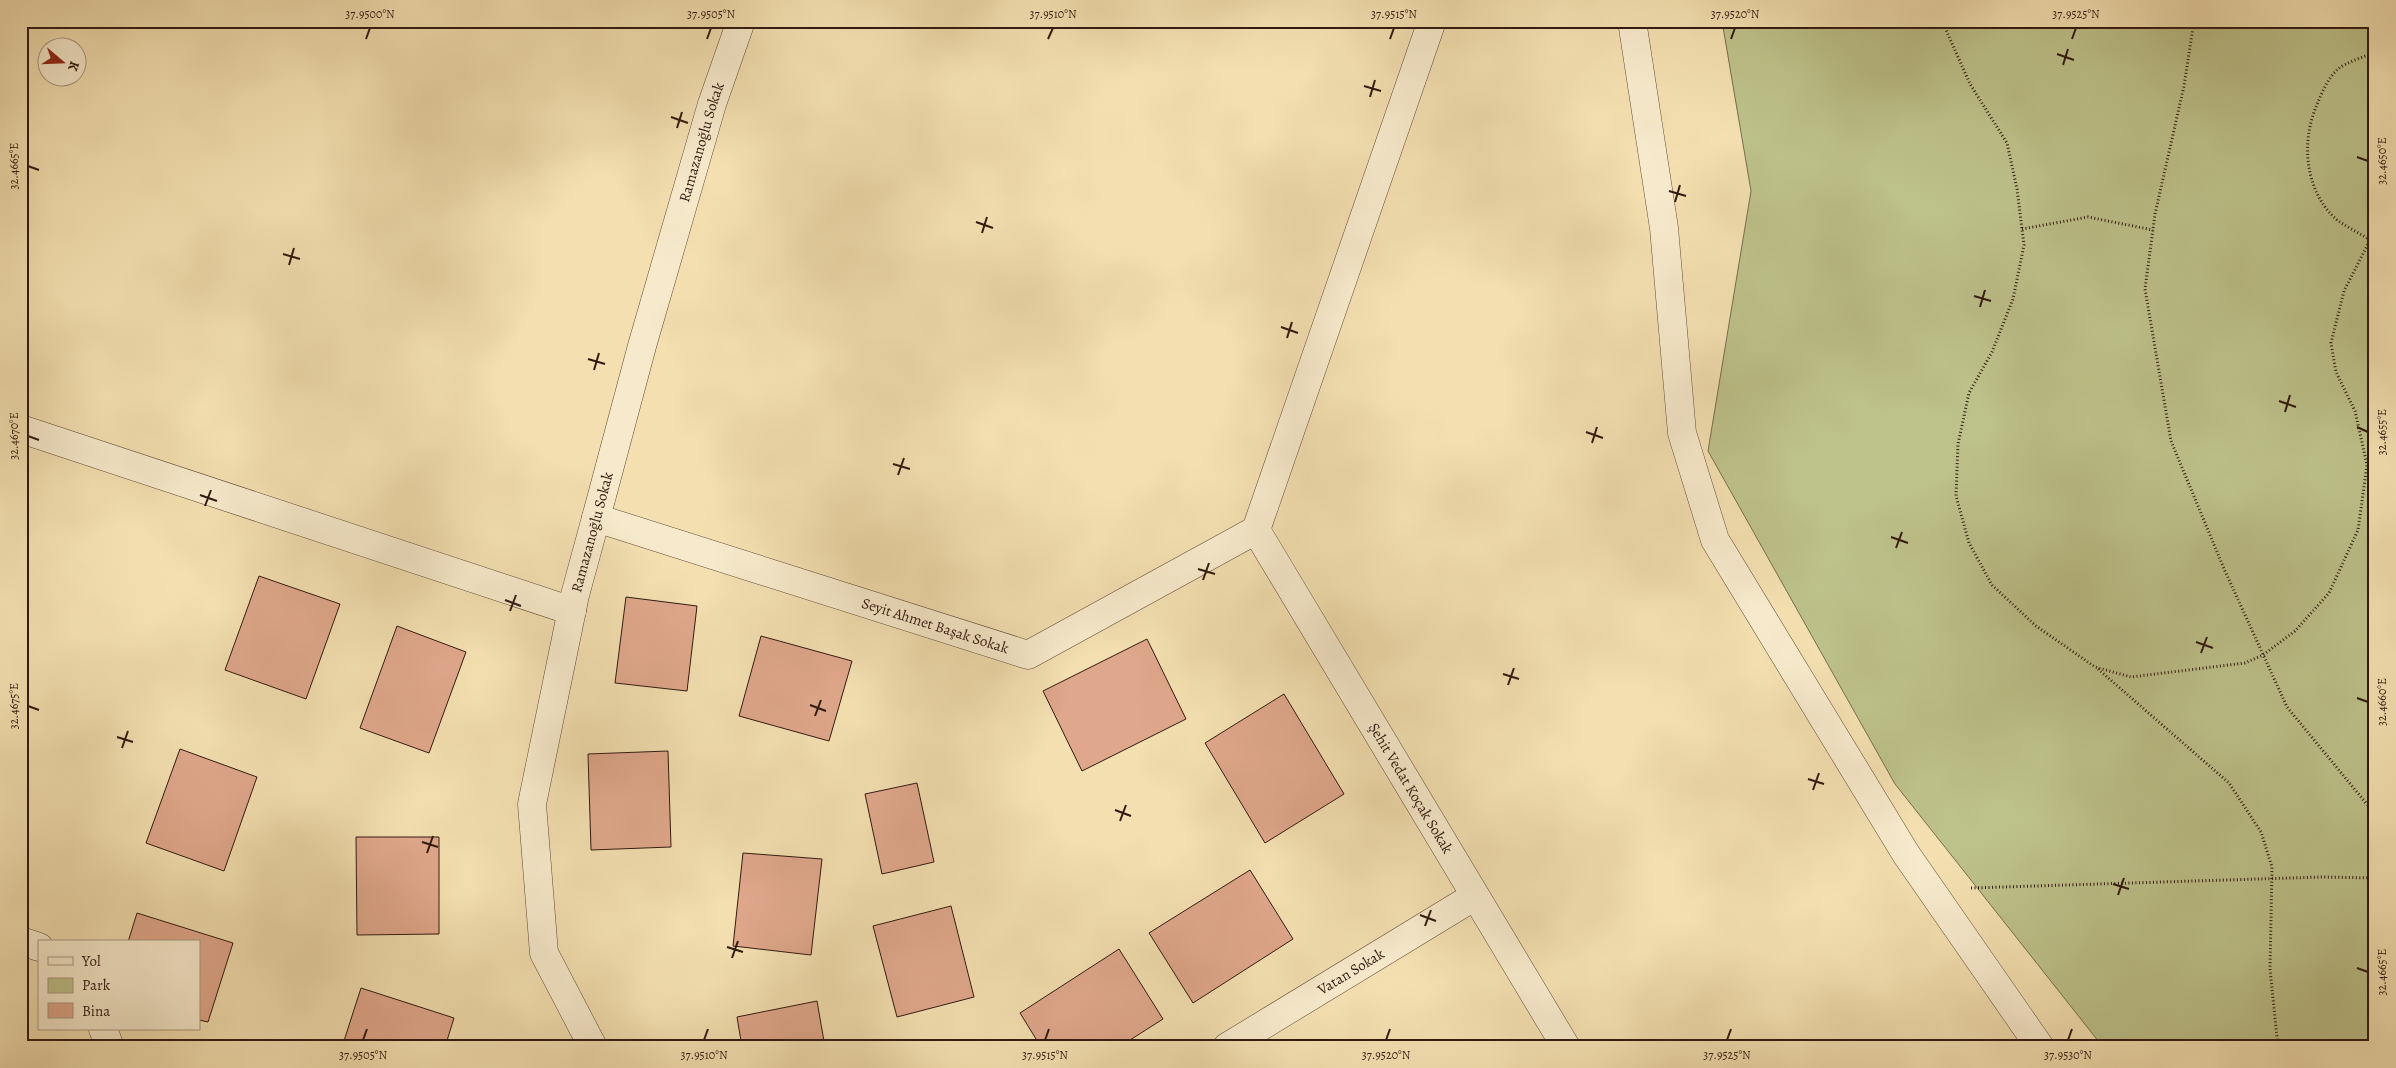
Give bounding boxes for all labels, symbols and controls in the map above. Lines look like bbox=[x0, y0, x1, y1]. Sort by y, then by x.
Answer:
text: 37.9500°N bbox=[345, 6, 395, 22]
text: 37.9505°N bbox=[687, 6, 735, 22]
text: 37.9510°N bbox=[1029, 6, 1077, 22]
text: 37.9515°N bbox=[1371, 6, 1417, 22]
text: 37.9520°N bbox=[1711, 6, 1760, 22]
text: 37.9525°N bbox=[2052, 6, 2100, 22]
north arrow bbox=[38, 38, 88, 88]
text: K bbox=[63, 59, 84, 74]
street label: Ramazanoğlu Sokak bbox=[674, 79, 729, 204]
text: 32.4650°E bbox=[2374, 137, 2390, 185]
text: 32.4665°E bbox=[6, 143, 22, 189]
text: 32.4655°E bbox=[2374, 409, 2390, 455]
text: 32.4670°E bbox=[6, 412, 22, 460]
street label: Ramazanoğlu Sokak bbox=[566, 469, 618, 595]
street label: Seyit Ahmet Başak Sokak bbox=[859, 593, 1012, 658]
text: 32.4660°E bbox=[2374, 678, 2390, 726]
text: 32.4675°E bbox=[6, 683, 22, 729]
street label: Şehit Vedat Koçak Sokak bbox=[1364, 719, 1458, 858]
legend bbox=[38, 940, 200, 1030]
street label: Vatan Sokak bbox=[1313, 943, 1388, 1000]
text: 32.4665°E bbox=[2374, 949, 2390, 995]
text: Yol bbox=[81, 951, 101, 971]
text: Park bbox=[82, 975, 111, 995]
text: Bina bbox=[82, 1001, 110, 1021]
text: 37.9505°N bbox=[339, 1047, 387, 1063]
text: 37.9510°N bbox=[680, 1047, 728, 1063]
text: 37.9515°N bbox=[1022, 1047, 1068, 1063]
text: 37.9520°N bbox=[1362, 1047, 1411, 1063]
text: 37.9525°N bbox=[1703, 1047, 1751, 1063]
text: 37.9530°N bbox=[2044, 1047, 2092, 1063]

